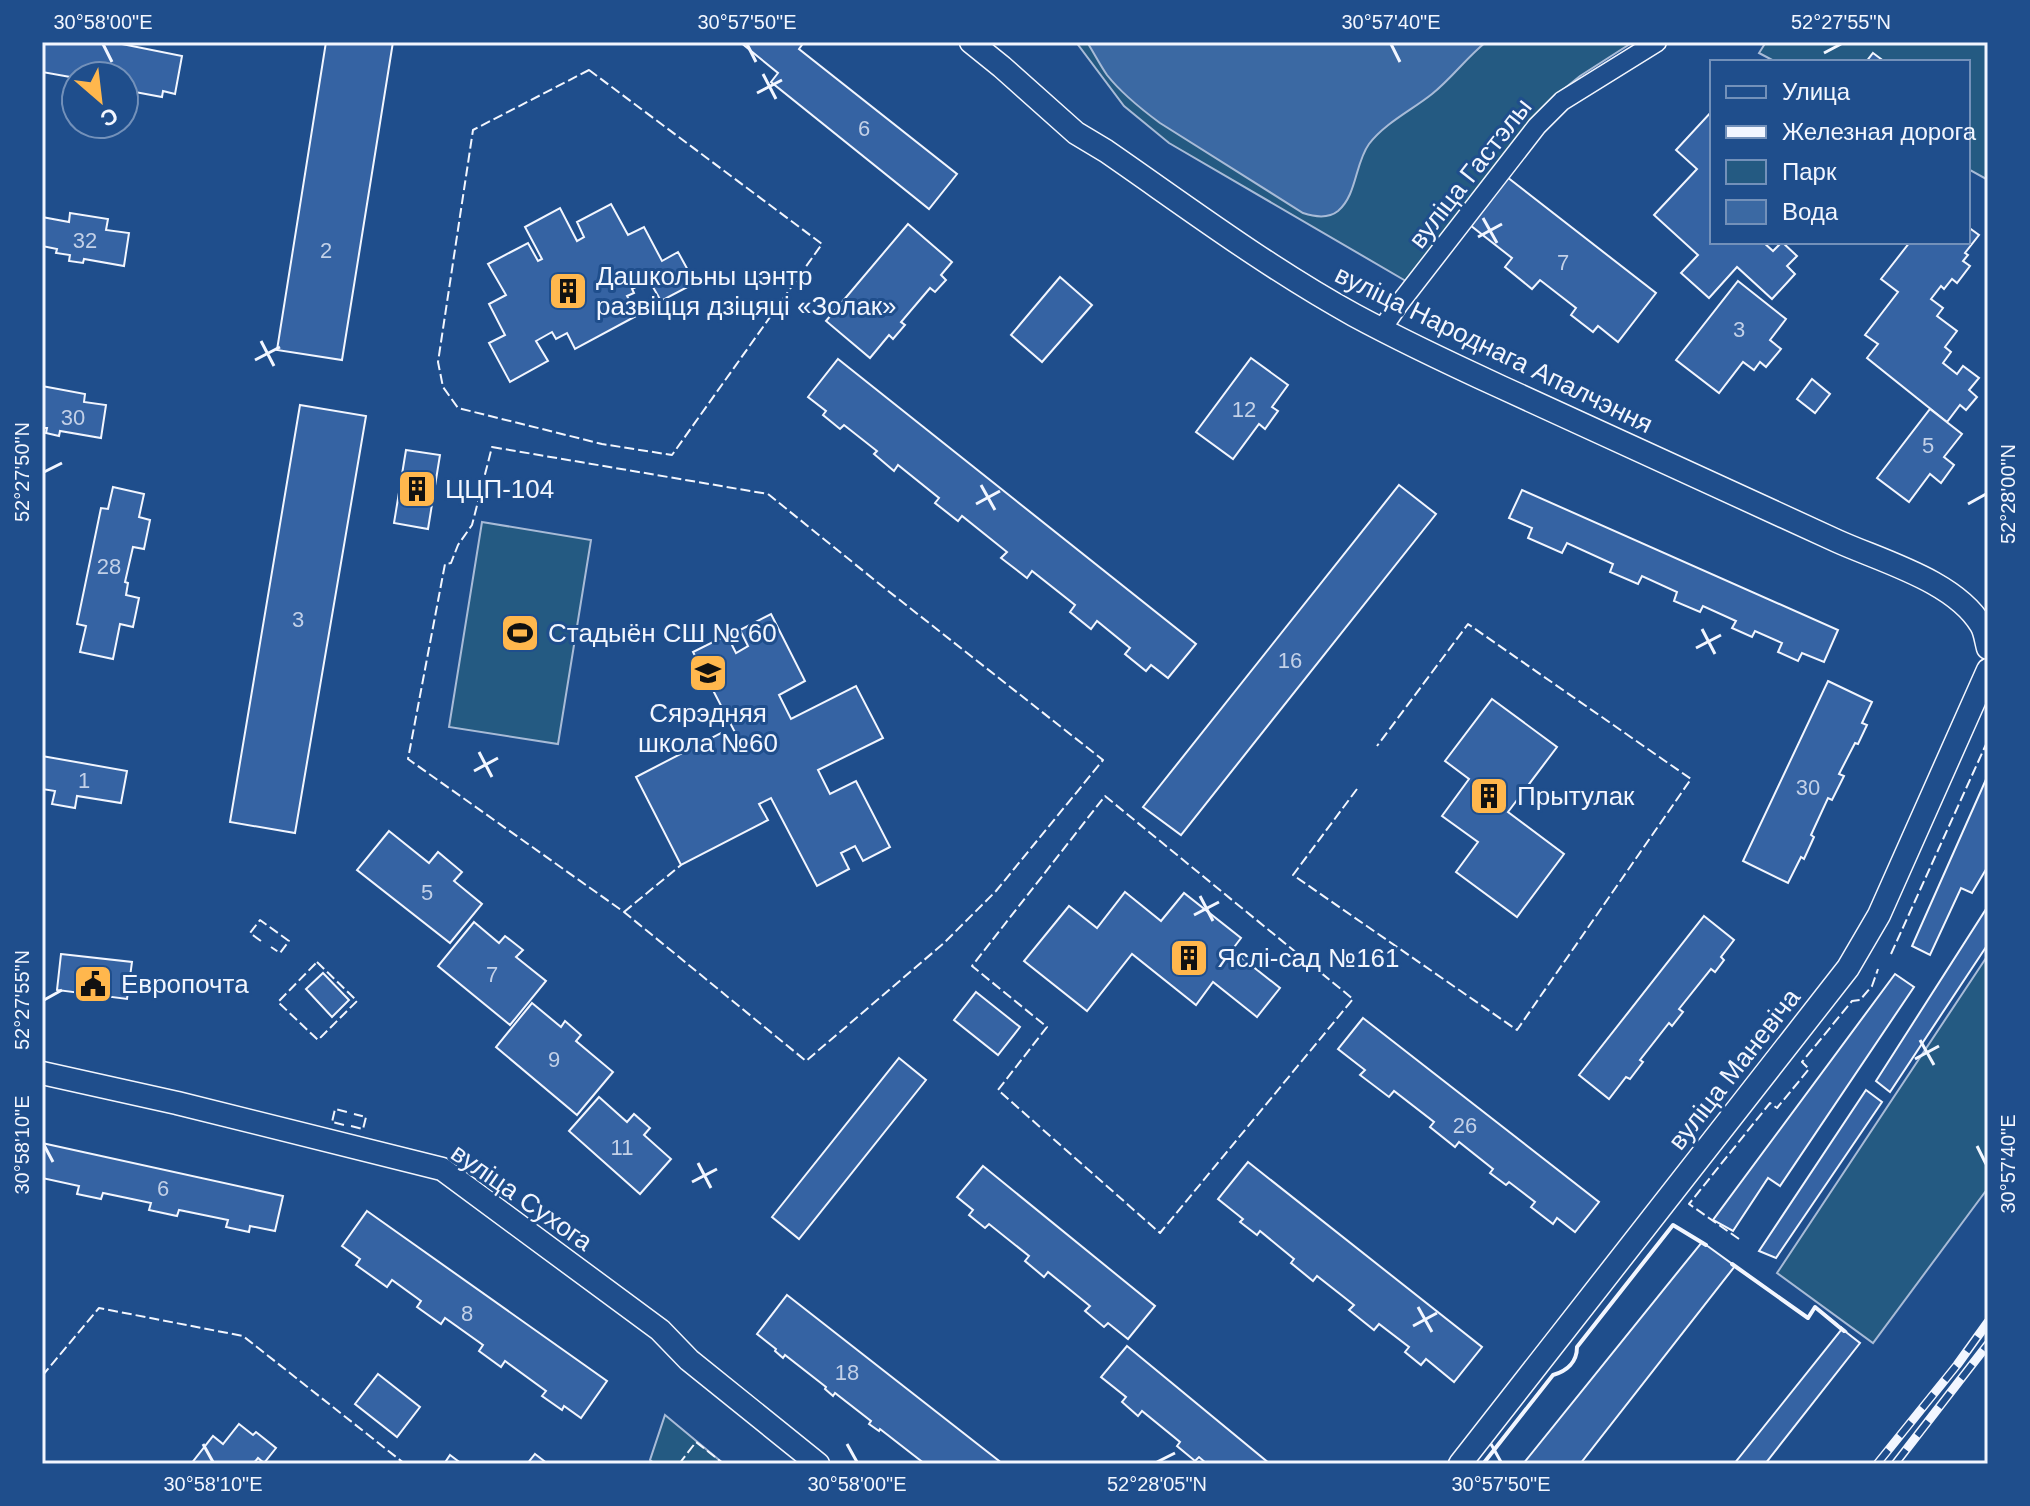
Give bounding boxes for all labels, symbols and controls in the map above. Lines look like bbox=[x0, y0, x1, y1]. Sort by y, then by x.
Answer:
text: 30°58'00"E bbox=[54, 11, 153, 33]
text: 30°57'50"E bbox=[698, 11, 797, 33]
text: 30°57'40"E bbox=[1342, 11, 1441, 33]
text: 52°27'55"N bbox=[1791, 11, 1891, 33]
north arrow bbox=[60, 60, 140, 140]
legend bbox=[1710, 60, 1970, 244]
text: Улица bbox=[1782, 78, 1851, 105]
street label: вуліца Гастэлы bbox=[1402, 92, 1538, 254]
text: С bbox=[96, 102, 122, 132]
house number: 6 bbox=[858, 116, 870, 141]
text: Железная дорога bbox=[1782, 118, 1977, 145]
text: Парк bbox=[1782, 158, 1837, 185]
text: Вода bbox=[1782, 198, 1839, 225]
house number: 32 bbox=[73, 228, 97, 253]
house number: 2 bbox=[320, 238, 332, 263]
house number: 7 bbox=[1557, 250, 1569, 275]
street label: вуліца Народнага Апалчэння bbox=[1330, 259, 1658, 439]
place label: Дашкольны цэнтр развіцця дзіцяці «Золак» bbox=[596, 261, 896, 321]
building icon: Дашкольны цэнтр развіцця дзіцяці «Золак» bbox=[547, 270, 589, 312]
house number: 3 bbox=[1733, 317, 1745, 342]
house number: 12 bbox=[1232, 397, 1256, 422]
house number: 30 bbox=[61, 405, 85, 430]
text: 52°27'50"N bbox=[11, 422, 33, 522]
house number: 5 bbox=[1922, 433, 1934, 458]
text: 52°28'00"N bbox=[1997, 444, 2019, 544]
building icon: ЦЦП-104 bbox=[396, 468, 438, 510]
place label: ЦЦП-104 bbox=[445, 474, 554, 504]
house number: 28 bbox=[97, 554, 121, 579]
house number: 3 bbox=[292, 607, 304, 632]
sports icon: Стадыён СШ № 60 bbox=[499, 612, 541, 654]
place label: Стадыён СШ № 60 bbox=[548, 618, 777, 648]
house number: 16 bbox=[1278, 648, 1302, 673]
school or university icon: Сярэдняя школа №60 bbox=[687, 652, 729, 694]
place label: Сярэдняя школа №60 bbox=[638, 698, 778, 758]
house number: 1 bbox=[78, 768, 90, 793]
building icon: Прытулак bbox=[1468, 775, 1510, 817]
house number: 30 bbox=[1796, 775, 1820, 800]
place label: Прытулак bbox=[1517, 781, 1635, 811]
house number: 5 bbox=[421, 880, 433, 905]
building icon: Яслі-сад №161 bbox=[1168, 937, 1210, 979]
place label: Яслі-сад №161 bbox=[1217, 943, 1400, 973]
text: 52°27'55"N bbox=[11, 950, 33, 1050]
house number: 7 bbox=[486, 962, 498, 987]
public building icon: Европочта bbox=[72, 963, 114, 1005]
place label: Европочта bbox=[121, 969, 249, 999]
street label: вуліца Маневіча bbox=[1662, 982, 1806, 1155]
house number: 9 bbox=[548, 1047, 560, 1072]
text: 30°58'10"E bbox=[11, 1096, 33, 1195]
house number: 26 bbox=[1453, 1113, 1477, 1138]
text: 30°57'40"E bbox=[1997, 1115, 2019, 1214]
house number: 11 bbox=[611, 1135, 633, 1160]
street label: вуліца Сухога bbox=[446, 1137, 599, 1257]
house number: 6 bbox=[157, 1176, 169, 1201]
house number: 8 bbox=[461, 1301, 473, 1326]
house number: 18 bbox=[835, 1360, 859, 1385]
text: 30°58'10"E bbox=[164, 1473, 263, 1495]
text: 30°58'00"E bbox=[808, 1473, 907, 1495]
text: 52°28'05"N bbox=[1107, 1473, 1207, 1495]
text: 30°57'50"E bbox=[1452, 1473, 1551, 1495]

